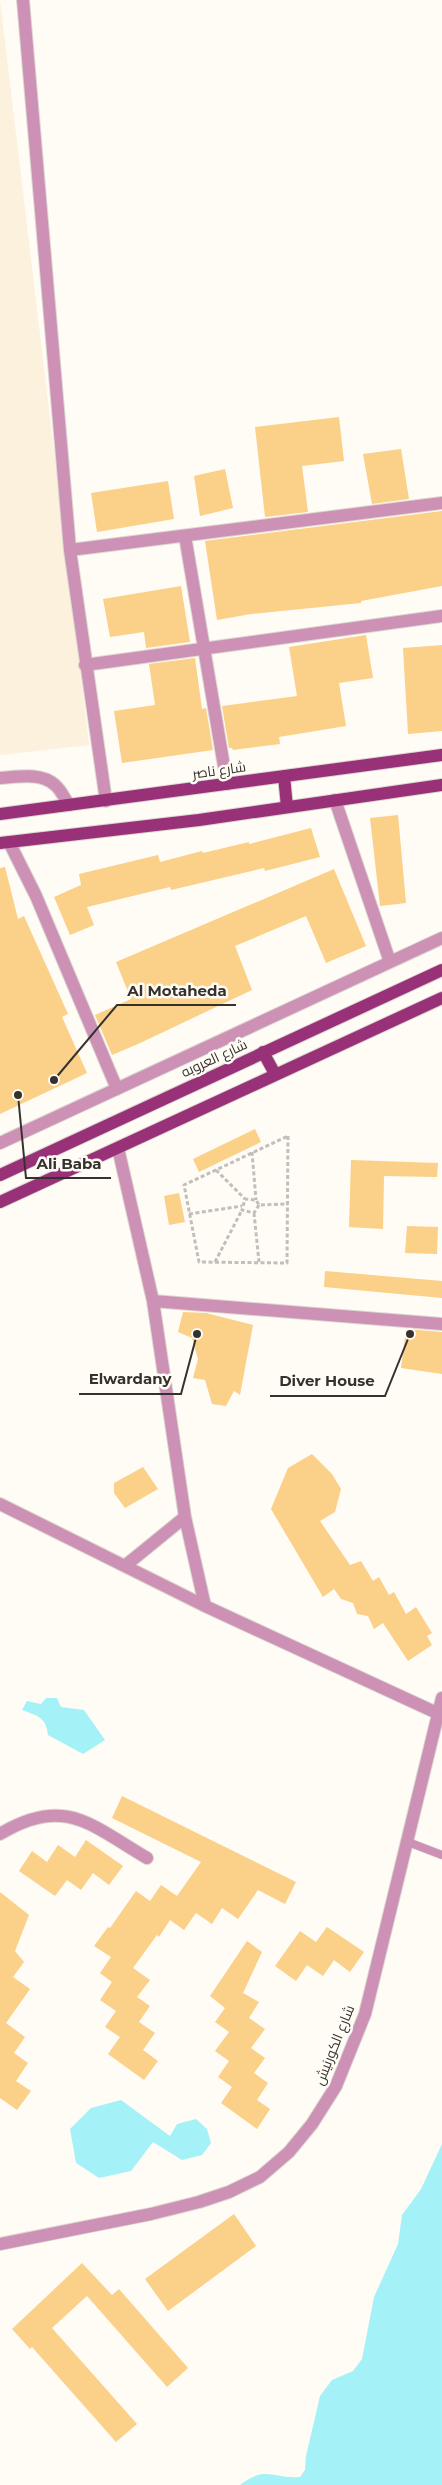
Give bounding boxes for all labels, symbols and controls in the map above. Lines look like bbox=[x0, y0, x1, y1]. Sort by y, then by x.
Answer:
street label: شارع ناصر bbox=[190, 757, 247, 783]
callout: Al Motaheda bbox=[117, 975, 236, 1005]
text: Al Motaheda bbox=[126, 981, 227, 1000]
street label: شارع العروبه bbox=[178, 1035, 250, 1081]
callout: Ali Baba bbox=[26, 1148, 111, 1178]
text: Ali Baba bbox=[36, 1154, 101, 1173]
callout: Elwardany bbox=[79, 1364, 181, 1394]
callout: Diver House bbox=[270, 1366, 385, 1396]
text: Elwardany bbox=[89, 1369, 172, 1388]
text: Diver House bbox=[279, 1371, 375, 1390]
street label: شارع الكورنيش bbox=[310, 2002, 358, 2088]

